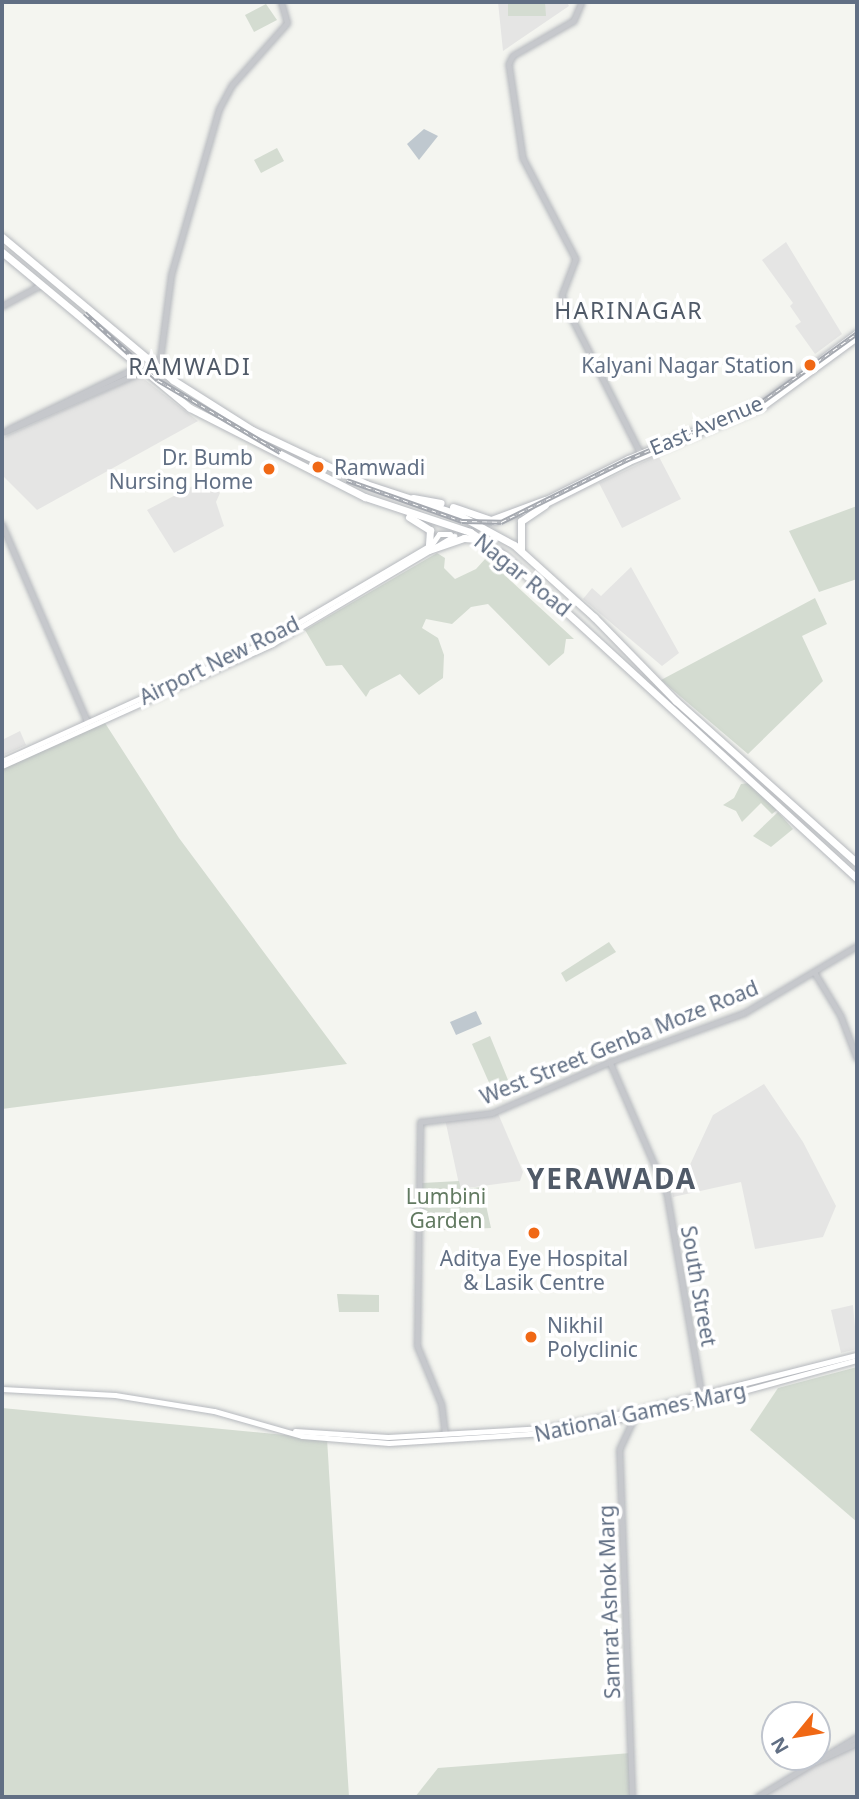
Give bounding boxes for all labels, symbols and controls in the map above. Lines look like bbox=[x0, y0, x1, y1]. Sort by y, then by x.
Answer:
district label: HARINAGAR bbox=[555, 296, 703, 324]
district label: RAMWADI bbox=[129, 352, 251, 380]
place label: Kalyani Nagar Station bbox=[581, 352, 794, 378]
marker: Kalyani Nagar Station bbox=[800, 355, 820, 375]
street label: East Avenue bbox=[646, 390, 766, 460]
place label: Dr. Bumb Nursing Home bbox=[109, 444, 253, 494]
place label: Ramwadi bbox=[334, 454, 425, 480]
marker: Ramwadi bbox=[308, 457, 328, 477]
marker: Dr. Bumb Nursing Home bbox=[259, 459, 279, 479]
street label: Nagar Road bbox=[470, 528, 576, 622]
street label: Airport New Road bbox=[135, 610, 303, 710]
street label: West Street Genba Moze Road bbox=[476, 975, 762, 1109]
district label: YERAWADA bbox=[528, 1161, 696, 1195]
park label: Lumbini Garden bbox=[406, 1183, 486, 1233]
marker: Aditya Eye Hospital & Lasik Centre bbox=[524, 1223, 544, 1243]
street label: South Street bbox=[676, 1224, 722, 1348]
place label: Aditya Eye Hospital & Lasik Centre bbox=[440, 1245, 628, 1295]
place label: Nikhil Polyclinic bbox=[547, 1312, 638, 1362]
marker: Nikhil Polyclinic bbox=[521, 1327, 541, 1347]
street label: National Games Marg bbox=[532, 1377, 748, 1447]
street label: Samrat Ashok Marg bbox=[593, 1505, 625, 1699]
north arrow bbox=[761, 1701, 831, 1771]
text: N bbox=[764, 1732, 795, 1759]

